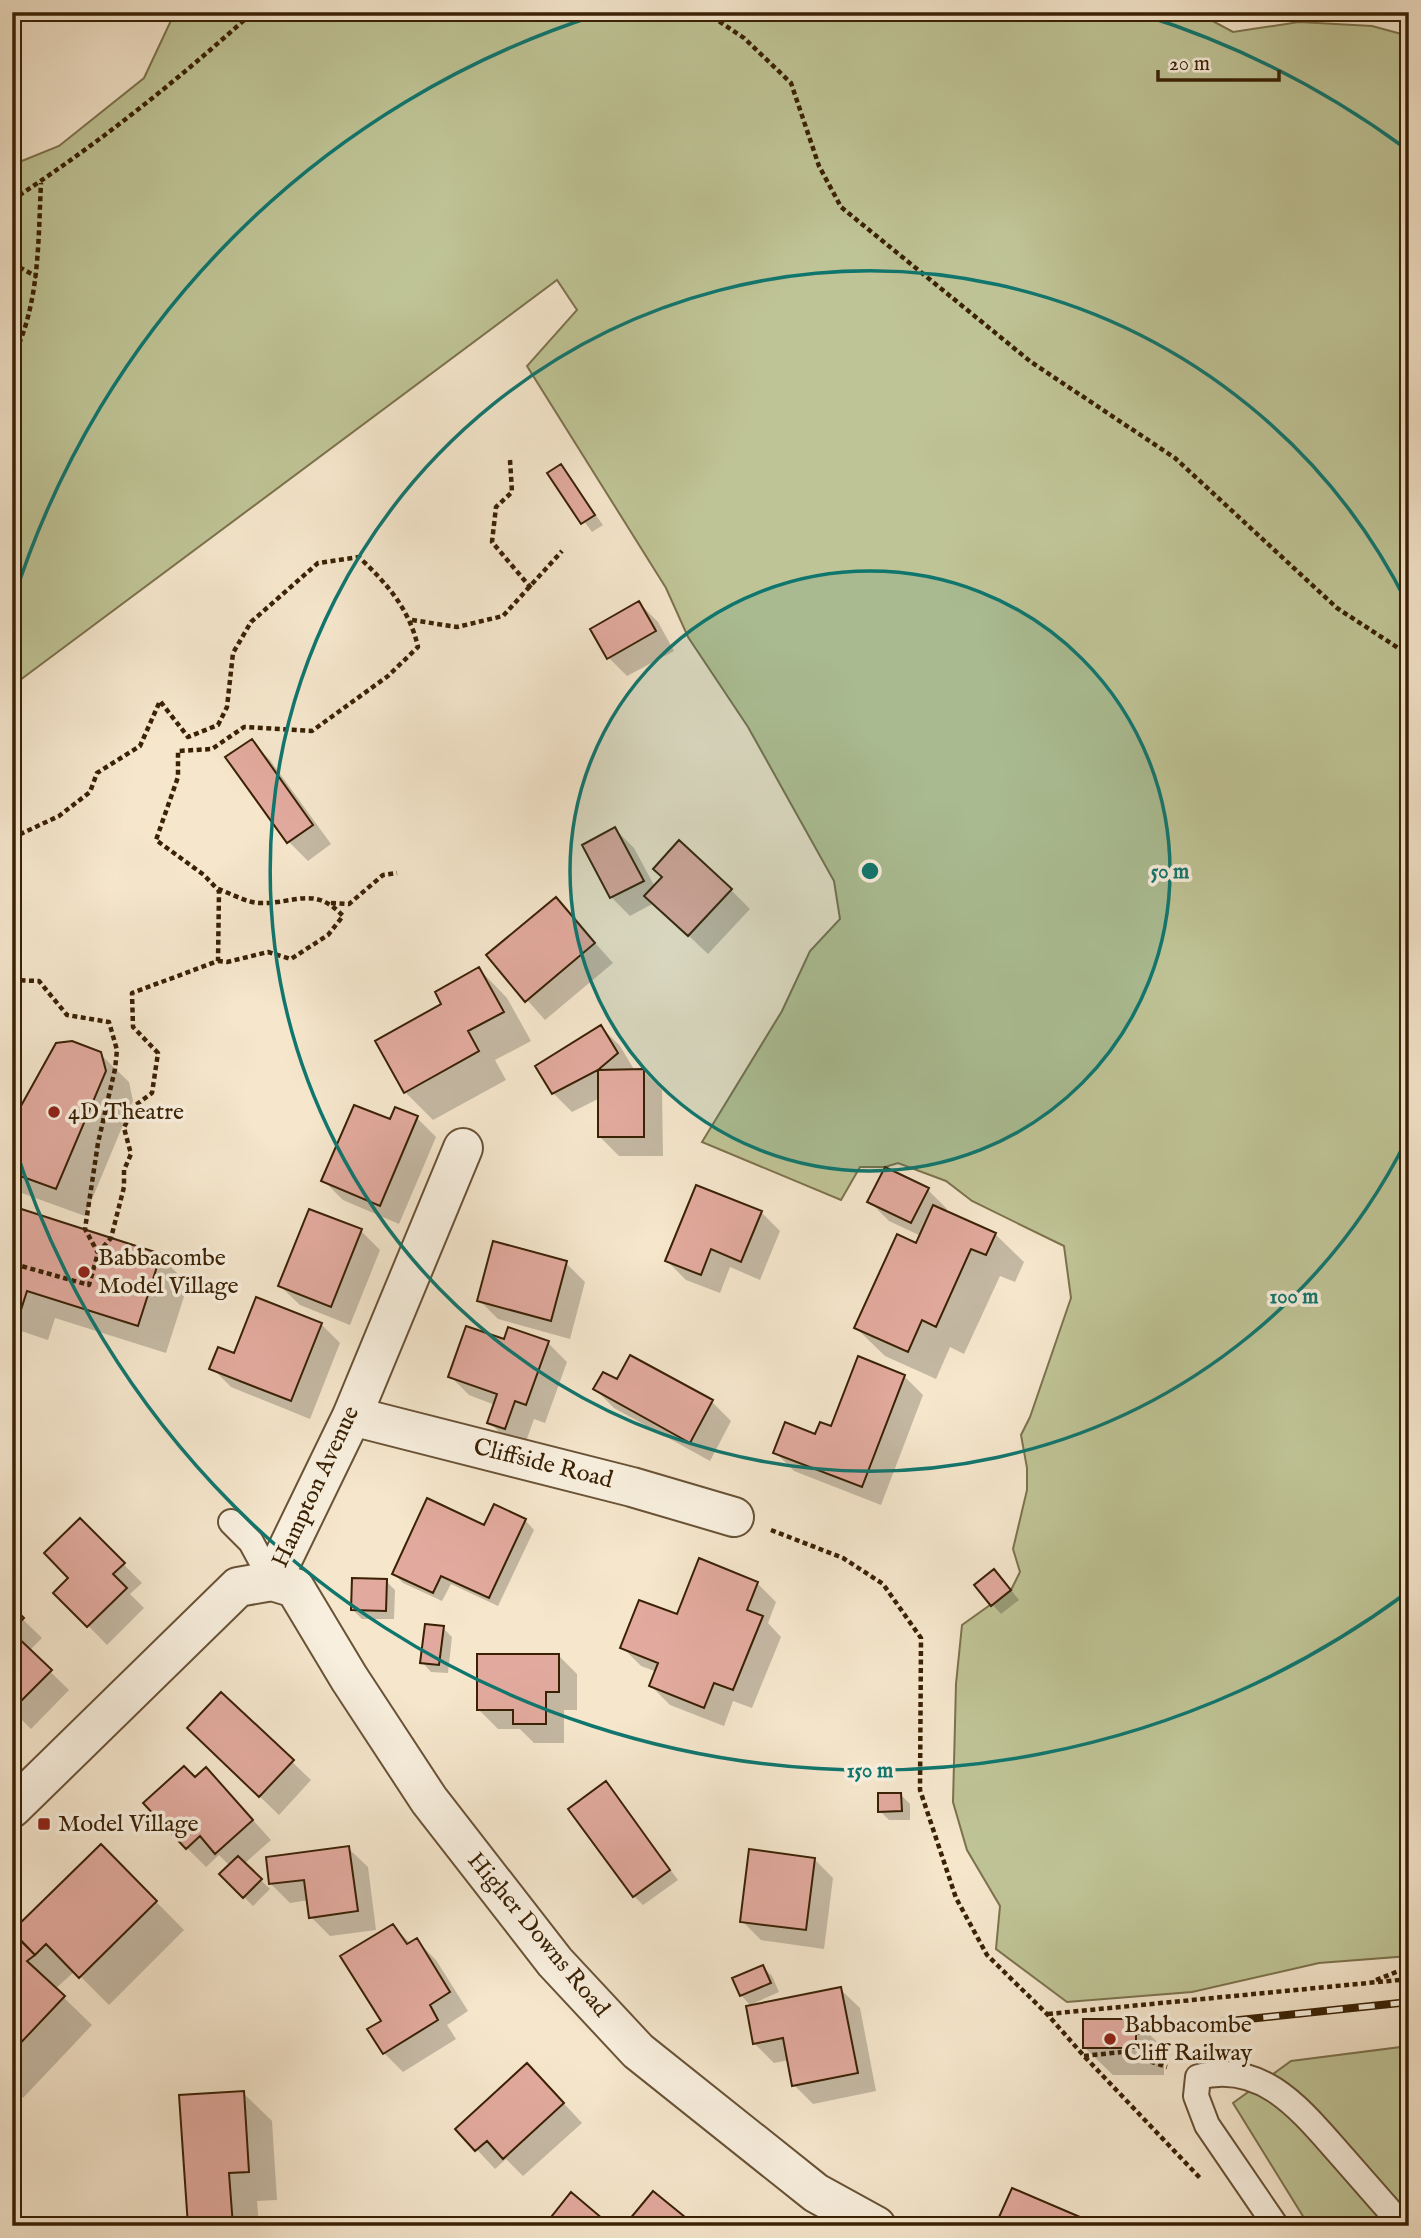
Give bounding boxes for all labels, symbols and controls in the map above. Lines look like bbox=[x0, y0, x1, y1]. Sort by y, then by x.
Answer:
scale bar bbox=[1158, 38, 1279, 82]
text: 20 m bbox=[1169, 51, 1210, 78]
centre of rings bbox=[858, 859, 882, 883]
text: 50 m bbox=[1151, 859, 1190, 886]
place label: 4D Theatre bbox=[68, 1097, 184, 1128]
marker: 4D Theatre bbox=[46, 1104, 62, 1120]
place label: Babbacombe Model Village bbox=[98, 1243, 239, 1302]
marker: Babbacombe Model Village bbox=[76, 1264, 92, 1280]
text: 100 m bbox=[1269, 1284, 1319, 1311]
street label: Hampton Avenue bbox=[265, 1401, 367, 1573]
street label: Cliffside Road bbox=[470, 1432, 616, 1496]
text: 150 m bbox=[847, 1758, 894, 1785]
place label: Model Village bbox=[58, 1809, 199, 1840]
marker: Model Village bbox=[36, 1816, 52, 1832]
street label: Higher Downs Road bbox=[460, 1846, 616, 2024]
place label: Babbacombe Cliff Railway bbox=[1124, 2010, 1253, 2069]
marker: Babbacombe Cliff Railway bbox=[1102, 2031, 1118, 2047]

